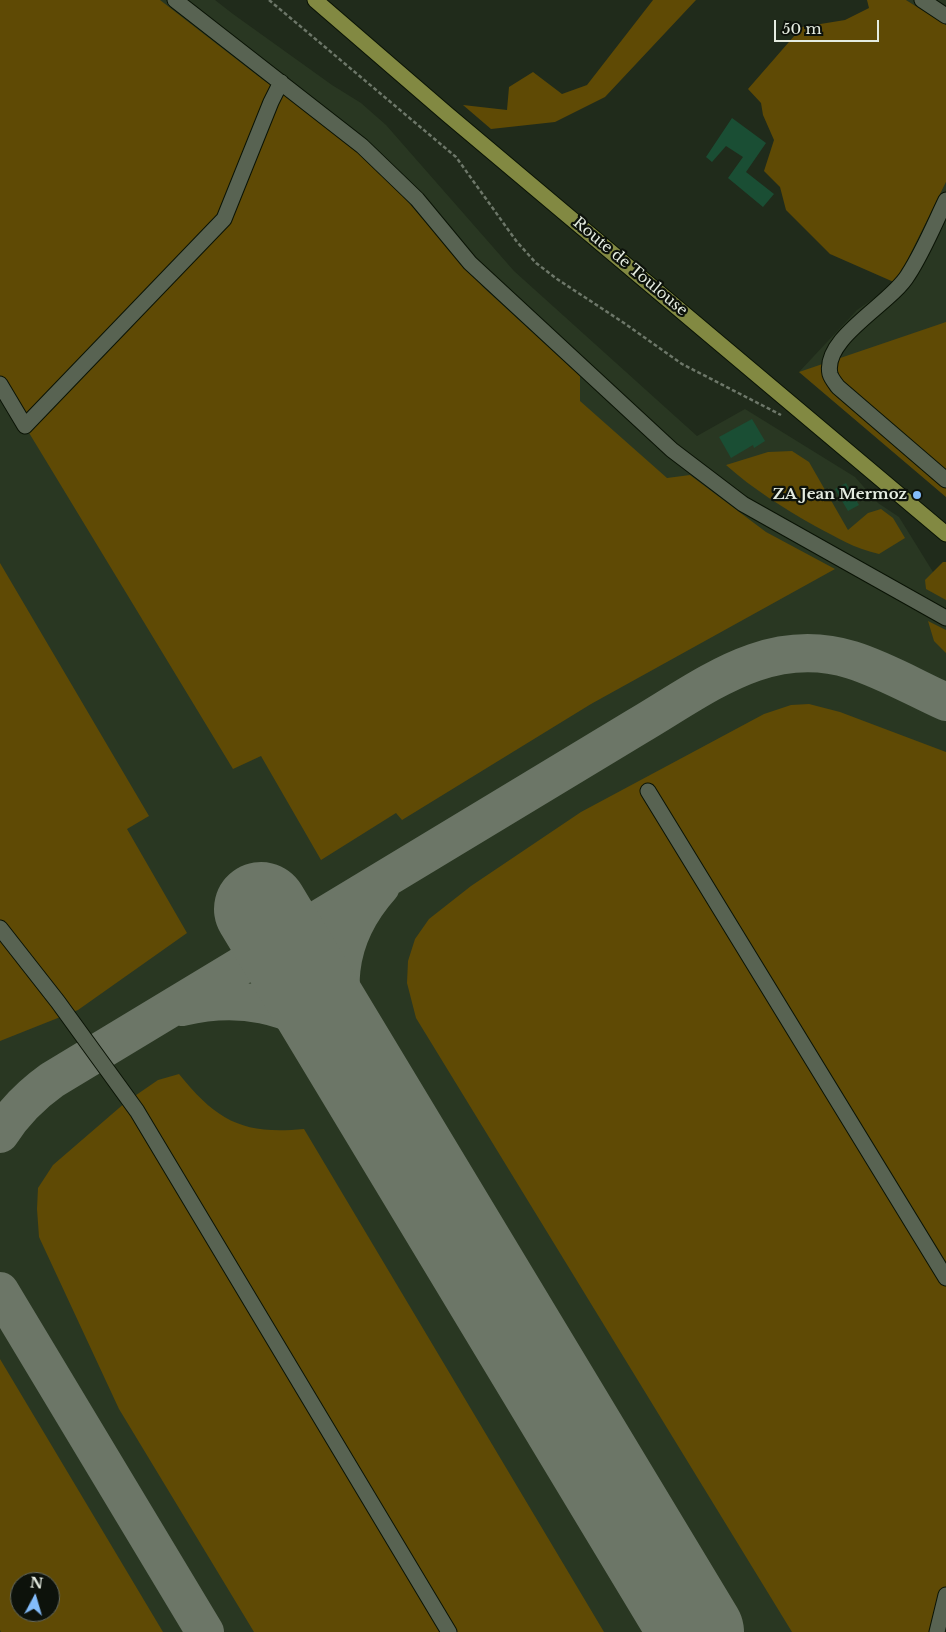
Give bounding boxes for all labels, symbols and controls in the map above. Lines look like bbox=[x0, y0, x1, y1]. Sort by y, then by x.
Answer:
scale bar bbox=[776, 10, 881, 42]
text: 50 m bbox=[782, 19, 822, 38]
street label: Route de Toulouse bbox=[569, 214, 691, 320]
place label: ZA Jean Mermoz bbox=[773, 486, 907, 504]
marker: ZA Jean Mermoz bbox=[911, 489, 923, 501]
north arrow bbox=[10, 1572, 60, 1622]
text: N bbox=[29, 1573, 44, 1593]

